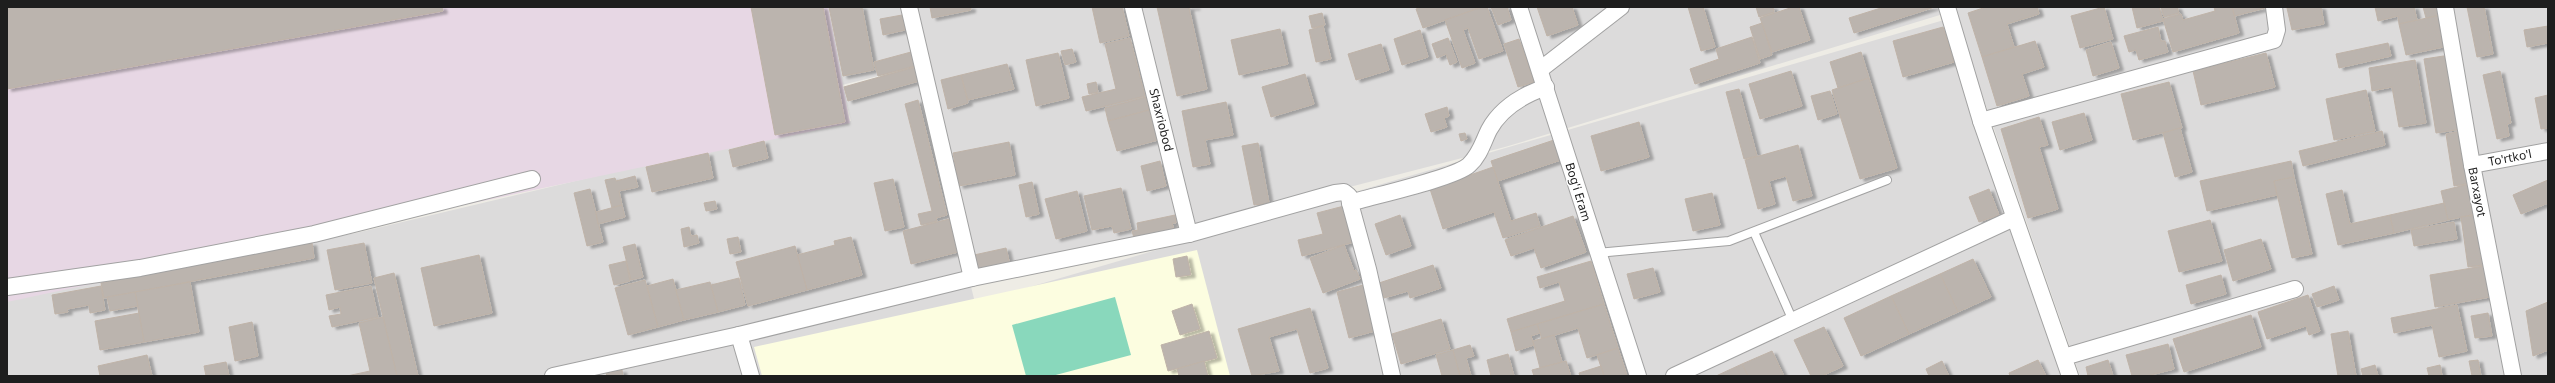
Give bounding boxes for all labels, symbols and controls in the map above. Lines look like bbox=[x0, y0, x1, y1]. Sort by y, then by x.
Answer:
street label: Shaxriobod bbox=[1145, 87, 1178, 153]
street label: To'rtko'l bbox=[2487, 145, 2533, 170]
street label: Bog'i Eram bbox=[1561, 160, 1595, 223]
street label: Barxayot bbox=[2464, 166, 2491, 219]

